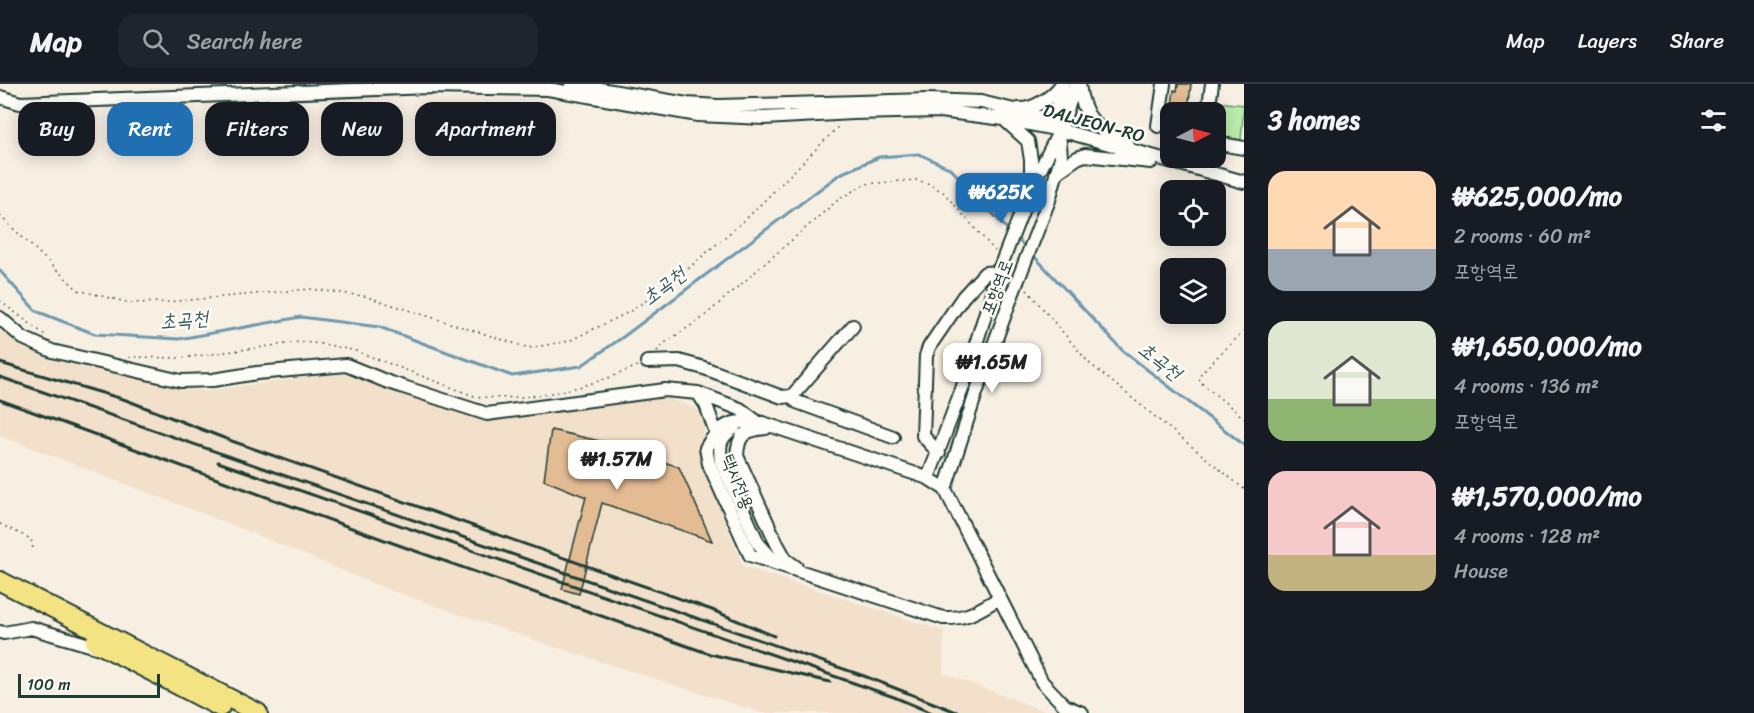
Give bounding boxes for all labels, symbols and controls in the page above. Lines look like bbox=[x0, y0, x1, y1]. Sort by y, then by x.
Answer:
search box bbox=[118, 14, 538, 68]
text: Map bbox=[30, 17, 82, 66]
text: Search here bbox=[187, 22, 303, 61]
text: Map bbox=[1506, 22, 1545, 60]
text: Layers bbox=[1578, 22, 1637, 60]
text: Share bbox=[1670, 22, 1724, 60]
icon: search bbox=[139, 25, 172, 58]
street label: DALJEON-RO bbox=[1039, 94, 1149, 152]
text: 3 homes bbox=[1268, 97, 1360, 143]
chip: Buy bbox=[18, 102, 95, 156]
chip: Rent bbox=[107, 102, 193, 156]
chip: Filters bbox=[205, 102, 309, 156]
chip: New bbox=[321, 102, 403, 156]
chip: Apartment bbox=[415, 102, 556, 156]
north arrow bbox=[1160, 102, 1226, 168]
map controls bbox=[1160, 102, 1226, 324]
icon: filters bbox=[1697, 104, 1730, 137]
pin: ₩625K bbox=[959, 173, 1043, 224]
text: ₩625,000/mo bbox=[1454, 173, 1622, 219]
text: ₩625K bbox=[970, 175, 1032, 210]
button: locate bbox=[1160, 180, 1226, 246]
icon: home bbox=[1316, 195, 1388, 267]
text: 2 rooms · 60 m² bbox=[1454, 219, 1591, 254]
street label: 포항역로 bbox=[972, 254, 1022, 320]
text: 포항역로 bbox=[1454, 254, 1518, 289]
water label: 초곡천 bbox=[634, 256, 695, 315]
button: layers bbox=[1160, 258, 1226, 324]
water label: 초곡천 bbox=[158, 300, 211, 340]
text: ₩1,650,000/mo bbox=[1454, 323, 1642, 369]
water label: 초곡천 bbox=[1130, 332, 1191, 391]
pin: ₩1.65M bbox=[943, 343, 1041, 394]
text: ₩1.65M bbox=[957, 345, 1027, 380]
icon: home bbox=[1316, 345, 1388, 417]
text: 4 rooms · 136 m² bbox=[1454, 369, 1599, 404]
text: 포항역로 bbox=[1454, 404, 1518, 439]
pin: ₩1.57M bbox=[568, 440, 666, 491]
text: ₩1.57M bbox=[582, 442, 652, 477]
street label: 택시전용 bbox=[712, 449, 764, 515]
text: ₩1,570,000/mo bbox=[1454, 473, 1642, 519]
icon: home bbox=[1316, 495, 1388, 567]
text: 4 rooms · 128 m² bbox=[1454, 519, 1600, 554]
text: House bbox=[1454, 554, 1508, 589]
text: 100 m bbox=[27, 670, 71, 699]
scale bar bbox=[18, 671, 160, 698]

